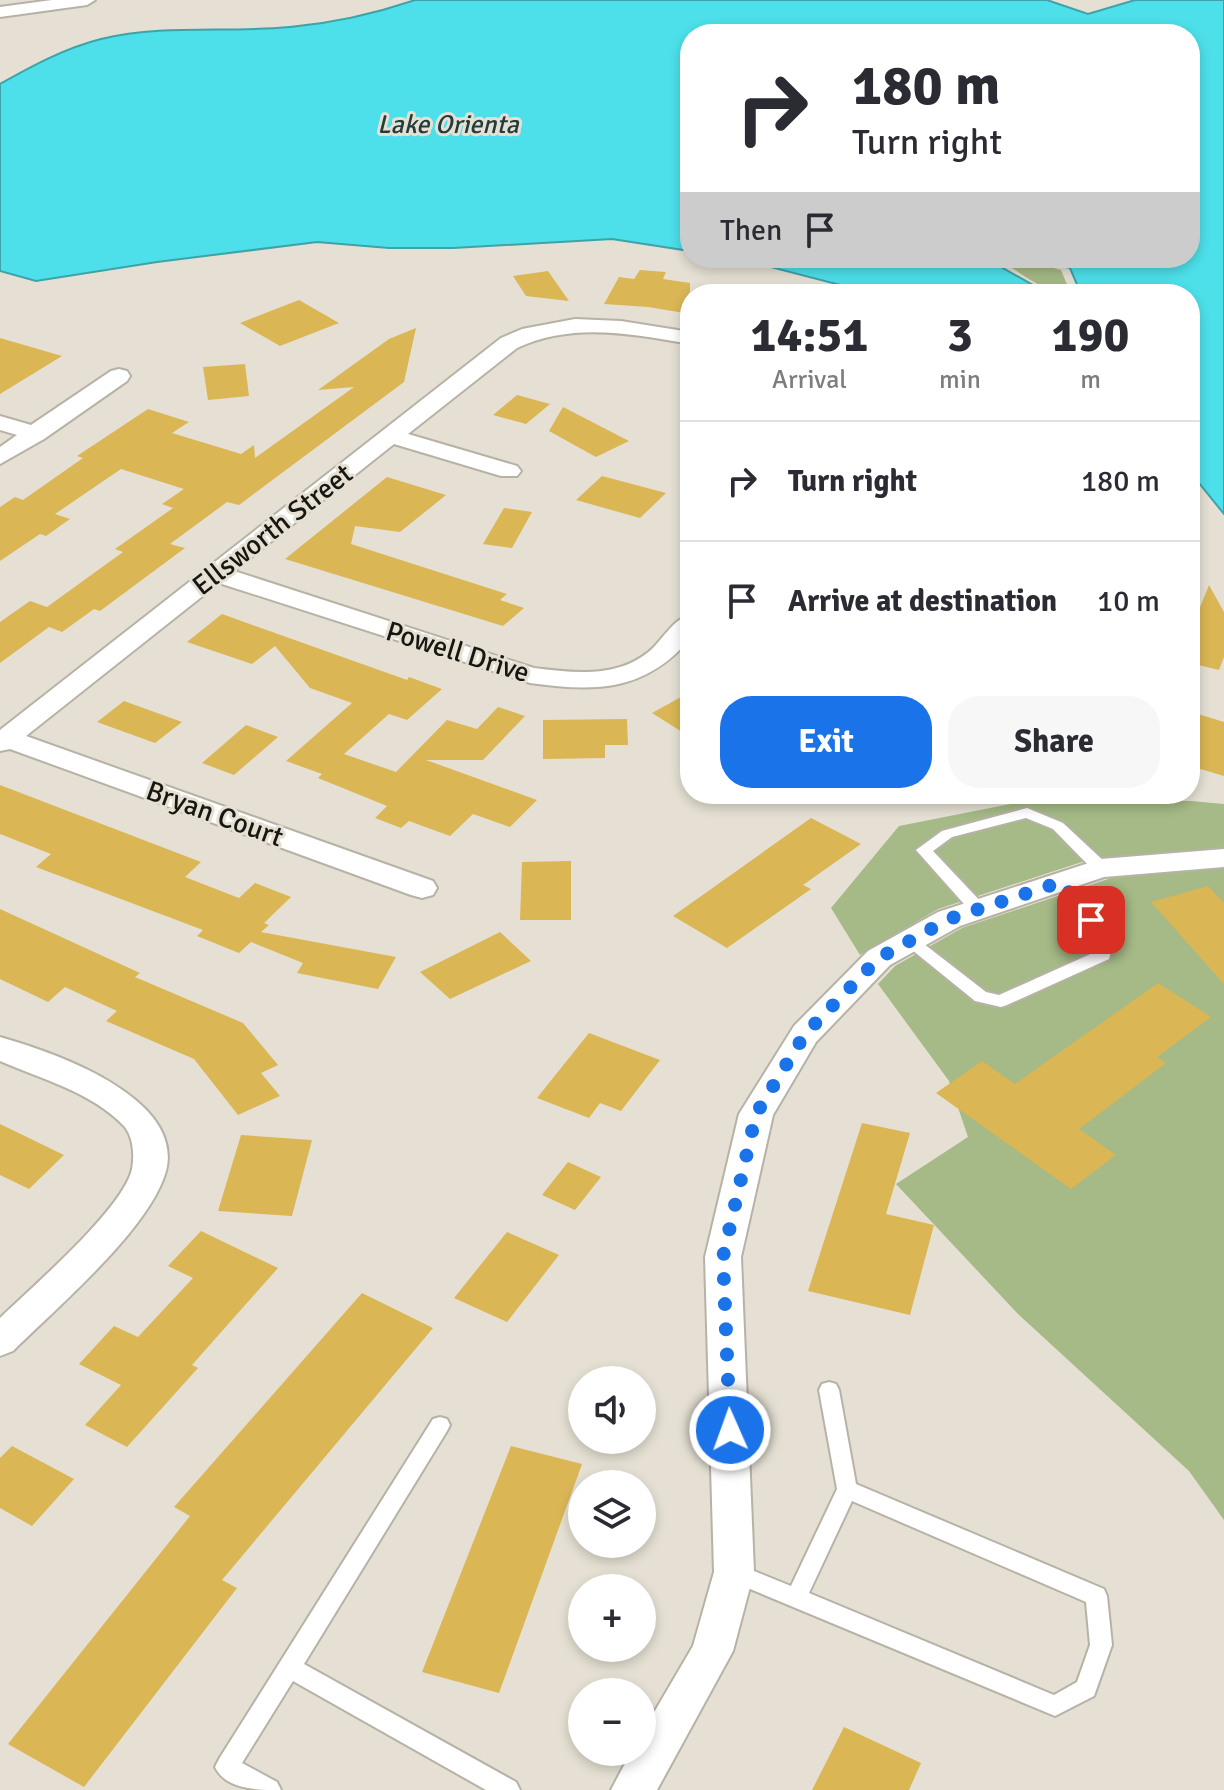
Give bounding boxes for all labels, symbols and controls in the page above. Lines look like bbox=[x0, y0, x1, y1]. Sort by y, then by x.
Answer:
text: 180 m bbox=[852, 51, 1000, 120]
icon: right bbox=[720, 56, 824, 160]
water label: Lake Orienta bbox=[377, 109, 520, 141]
text: Turn right bbox=[852, 120, 1002, 165]
icon: arrive bbox=[798, 208, 842, 252]
text: Then bbox=[720, 212, 782, 249]
text: 14:51 bbox=[751, 306, 868, 365]
text: 3 bbox=[947, 306, 973, 365]
text: 190 bbox=[1052, 306, 1129, 365]
text: Arrival bbox=[772, 364, 847, 396]
text: min bbox=[939, 364, 981, 396]
text: m bbox=[1080, 364, 1101, 396]
street label: Ellsworth Street bbox=[186, 457, 360, 603]
icon: right bbox=[720, 459, 764, 503]
text: Turn right bbox=[788, 463, 917, 500]
text: 180 m bbox=[1081, 463, 1160, 500]
icon: arrive bbox=[720, 579, 764, 623]
text: Arrive at destination bbox=[788, 583, 1057, 620]
text: 10 m bbox=[1097, 583, 1160, 620]
street label: Powell Drive bbox=[382, 614, 534, 690]
button: Exit bbox=[720, 696, 932, 788]
button: Share bbox=[948, 696, 1160, 788]
street label: Bryan Court bbox=[142, 773, 288, 854]
pin bbox=[1057, 886, 1125, 954]
icon: arrive bbox=[1069, 898, 1113, 942]
map controls bbox=[568, 1366, 656, 1766]
button: sound bbox=[568, 1366, 656, 1454]
position arrow bbox=[688, 1388, 772, 1472]
button: layers bbox=[568, 1470, 656, 1558]
button: + bbox=[568, 1574, 656, 1662]
button: − bbox=[568, 1678, 656, 1766]

